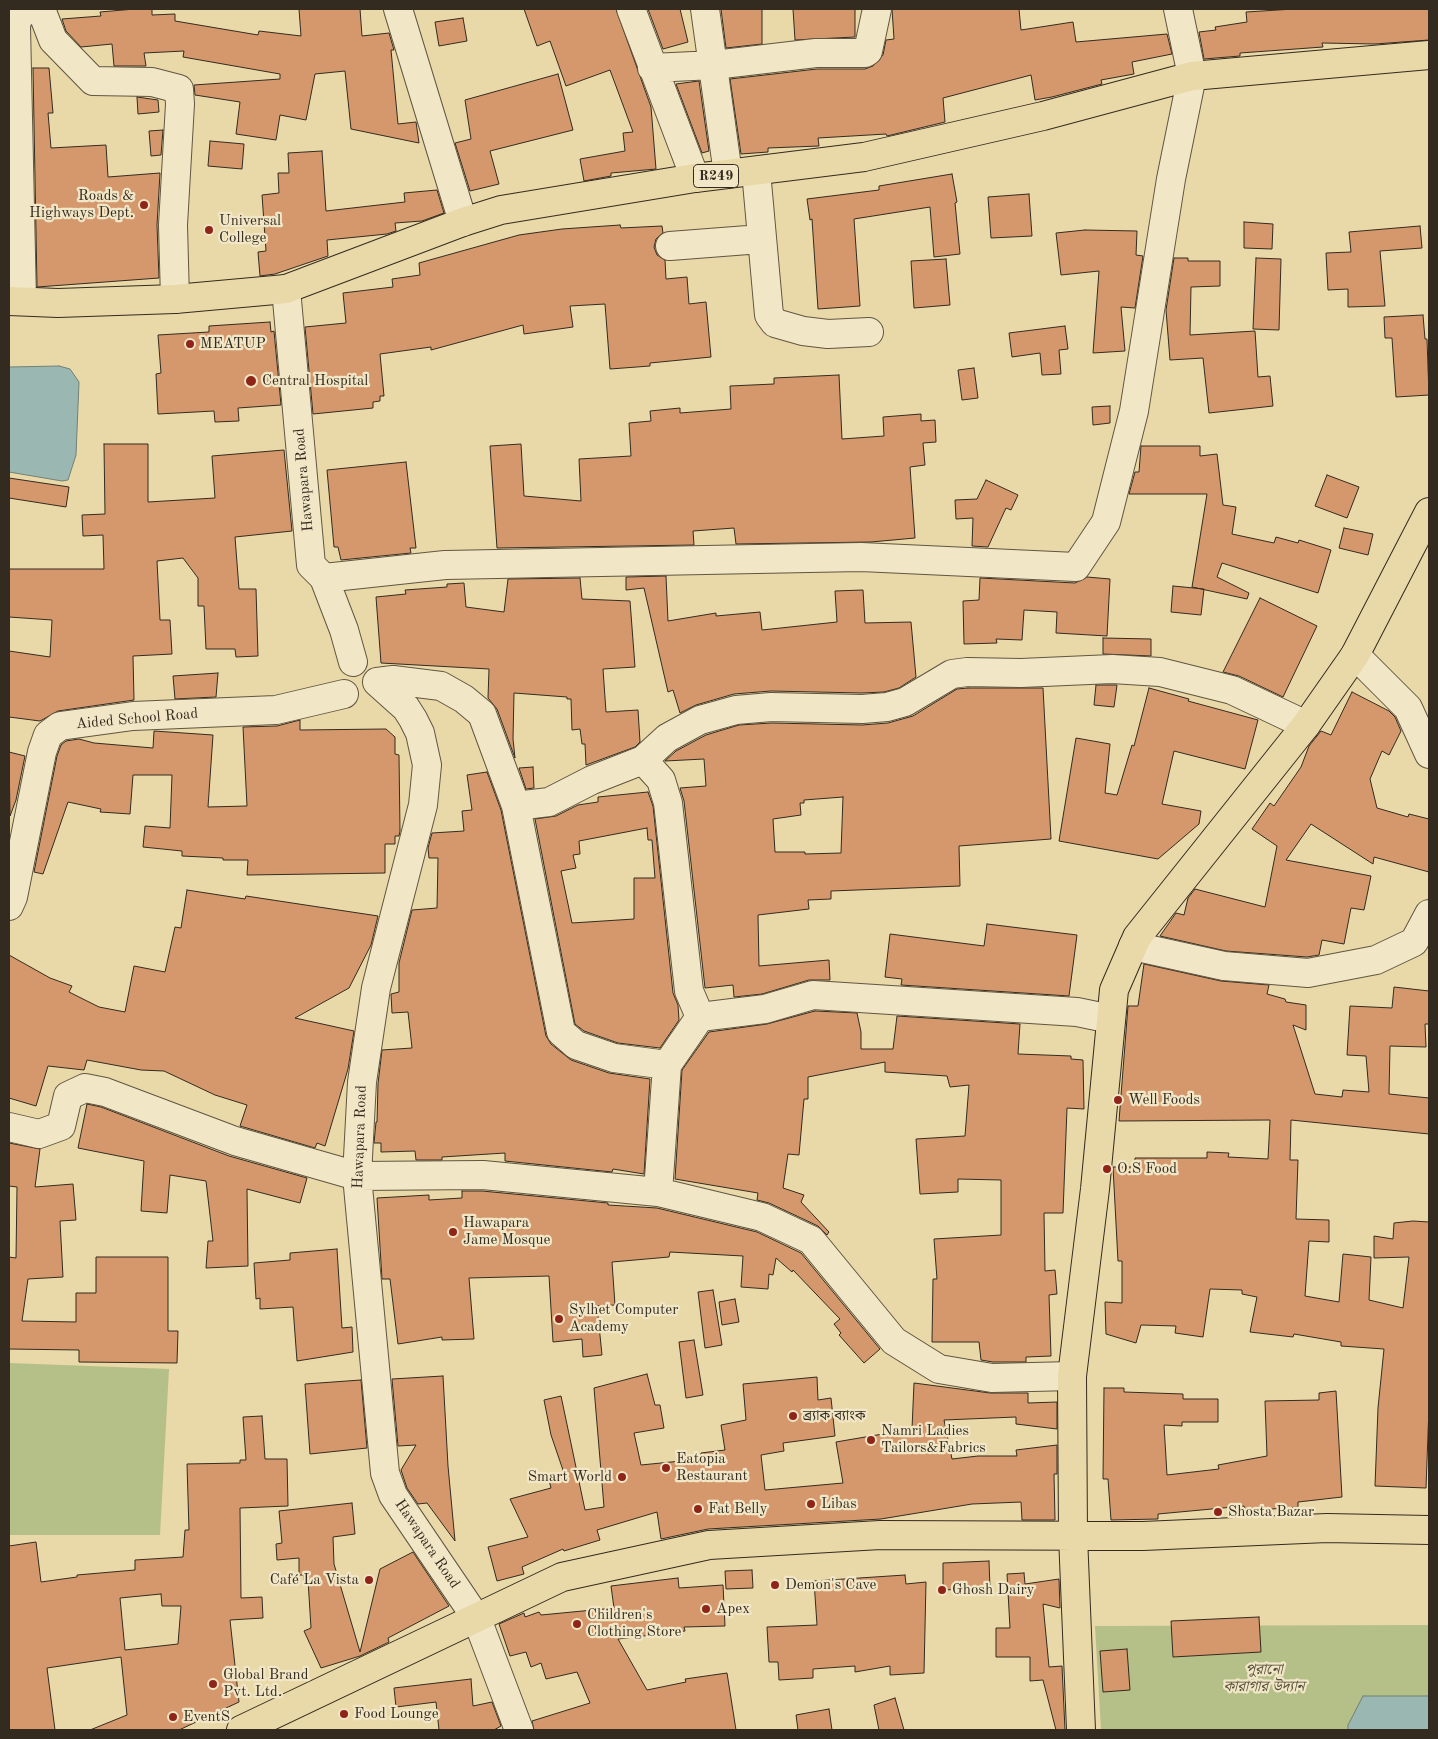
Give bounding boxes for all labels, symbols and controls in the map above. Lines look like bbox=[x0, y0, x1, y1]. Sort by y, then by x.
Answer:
road number: R249 bbox=[694, 165, 738, 188]
place label: Roads & Highways Dept. bbox=[29, 187, 134, 222]
marker: Roads & Highways Dept. bbox=[138, 199, 150, 211]
place label: Universal College bbox=[219, 212, 281, 247]
marker: Universal College bbox=[203, 224, 215, 236]
place label: MEATUP bbox=[200, 335, 266, 353]
marker: MEATUP bbox=[184, 338, 196, 350]
place label: Central Hospital bbox=[262, 372, 368, 390]
marker: Central Hospital bbox=[244, 374, 258, 388]
street label: Hawapara Road bbox=[291, 428, 317, 532]
street label: Aided School Road bbox=[75, 705, 199, 733]
street label: Hawapara Road bbox=[349, 1085, 371, 1189]
place label: Well Foods bbox=[1128, 1091, 1200, 1109]
marker: Well Foods bbox=[1112, 1094, 1124, 1106]
place label: O.S Food bbox=[1117, 1160, 1177, 1178]
marker: O.S Food bbox=[1101, 1163, 1113, 1175]
place label: Hawapara Jame Mosque bbox=[463, 1214, 550, 1249]
marker: Hawapara Jame Mosque bbox=[447, 1226, 459, 1238]
place label: Sylhet Computer Academy bbox=[569, 1301, 678, 1336]
marker: Sylhet Computer Academy bbox=[553, 1313, 565, 1325]
place label: ব্র্যাক ব্যাংক bbox=[803, 1407, 866, 1425]
marker: ব্র্যাক ব্যাংক bbox=[787, 1410, 799, 1422]
place label: Namri Ladies Tailors&Fabrics bbox=[881, 1422, 986, 1457]
marker: Namri Ladies Tailors&Fabrics bbox=[865, 1434, 877, 1446]
place label: Eatopia Restaurant bbox=[676, 1450, 748, 1485]
marker: Eatopia Restaurant bbox=[660, 1462, 672, 1474]
place label: Smart World bbox=[528, 1468, 612, 1486]
marker: Smart World bbox=[616, 1471, 628, 1483]
place label: Libas bbox=[821, 1495, 857, 1513]
street label: Hawapara Road bbox=[391, 1496, 463, 1592]
marker: Libas bbox=[805, 1498, 817, 1510]
place label: Fat Belly bbox=[708, 1500, 767, 1518]
marker: Fat Belly bbox=[692, 1503, 704, 1515]
place label: Shosta Bazar bbox=[1228, 1503, 1314, 1521]
marker: Shosta Bazar bbox=[1212, 1506, 1224, 1518]
place label: Café La Vista bbox=[270, 1571, 359, 1589]
marker: Café La Vista bbox=[363, 1574, 375, 1586]
place label: Demon's Cave bbox=[785, 1576, 876, 1594]
marker: Demon's Cave bbox=[769, 1579, 781, 1591]
place label: Ghosh Dairy bbox=[952, 1581, 1035, 1599]
marker: Ghosh Dairy bbox=[936, 1584, 948, 1596]
place label: Apex bbox=[716, 1600, 750, 1618]
marker: Apex bbox=[700, 1603, 712, 1615]
place label: Children's Clothing Store bbox=[587, 1606, 681, 1641]
marker: Children's Clothing Store bbox=[571, 1618, 583, 1630]
park label: পুরানো কারাগার উদ্যান bbox=[1224, 1661, 1304, 1696]
place label: Global Brand Pvt. Ltd. bbox=[223, 1666, 308, 1701]
marker: Global Brand Pvt. Ltd. bbox=[207, 1678, 219, 1690]
place label: Food Lounge bbox=[354, 1705, 439, 1723]
place label: EventS bbox=[183, 1708, 230, 1726]
marker: Food Lounge bbox=[338, 1708, 350, 1720]
marker: EventS bbox=[167, 1711, 179, 1723]

